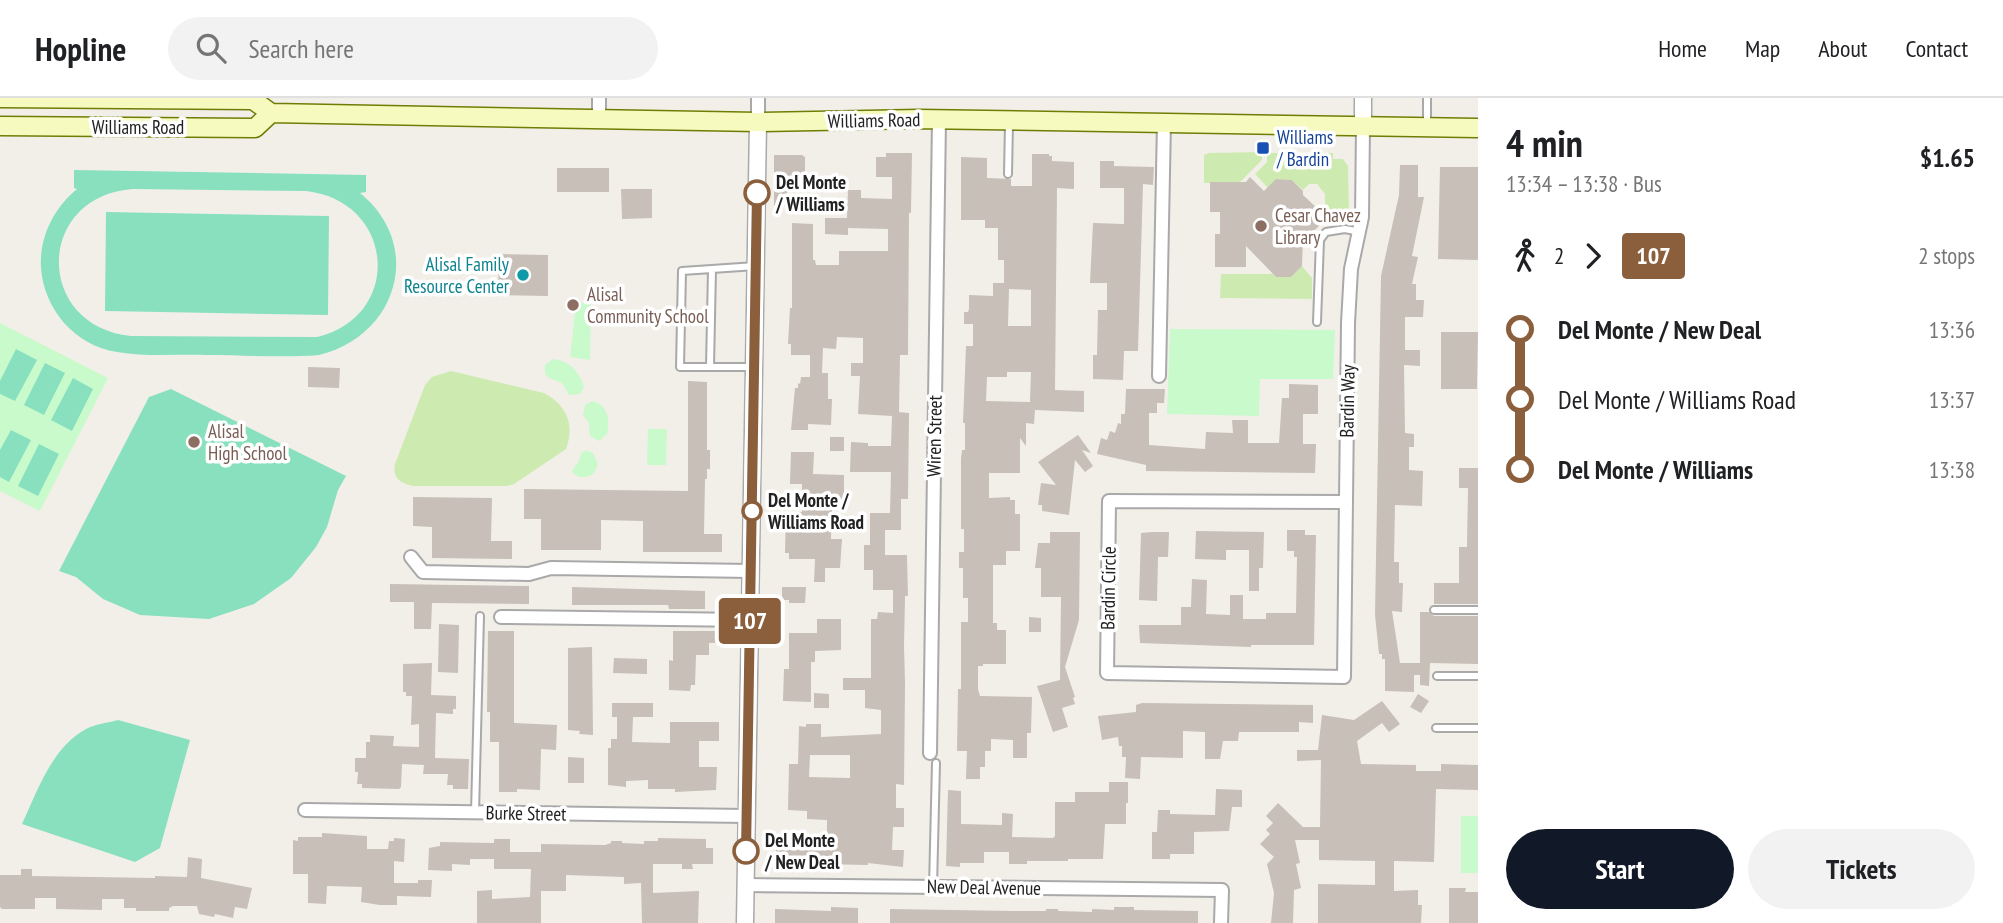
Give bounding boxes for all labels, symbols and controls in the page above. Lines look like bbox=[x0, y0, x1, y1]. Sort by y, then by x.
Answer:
search box bbox=[168, 17, 658, 80]
text: Hopline bbox=[35, 27, 126, 70]
icon: search bbox=[192, 29, 230, 67]
text: Search here bbox=[248, 32, 354, 65]
text: Home bbox=[1658, 33, 1707, 64]
text: Map bbox=[1745, 33, 1780, 64]
text: About bbox=[1818, 33, 1867, 64]
text: Contact bbox=[1905, 33, 1968, 64]
street label: Williams Road bbox=[827, 107, 921, 133]
street label: Williams Road bbox=[92, 115, 184, 139]
text: 4 min bbox=[1506, 118, 1583, 167]
place label: Williams / Bardin bbox=[1276, 125, 1333, 171]
marker: Williams / Bardin bbox=[1255, 140, 1271, 156]
text: $1.65 bbox=[1920, 141, 1975, 174]
text: 13:34 – 13:38 · Bus bbox=[1506, 169, 1662, 198]
place label: Del Monte / Williams bbox=[775, 170, 846, 216]
marker: Del Monte / Williams bbox=[744, 180, 770, 206]
place label: Cesar Chavez Library bbox=[1275, 203, 1361, 249]
marker: Cesar Chavez Library bbox=[1253, 218, 1269, 234]
icon: walk bbox=[1506, 237, 1544, 275]
icon: forward bbox=[1574, 237, 1612, 275]
text: 107 bbox=[1636, 240, 1671, 271]
text: 2 bbox=[1554, 241, 1564, 270]
text: 2 stops bbox=[1918, 241, 1975, 270]
place label: Alisal Family Resource Center bbox=[404, 252, 510, 298]
marker: Alisal Family Resource Center bbox=[515, 267, 531, 283]
place label: Alisal Community School bbox=[587, 282, 709, 328]
marker: Alisal Community School bbox=[565, 297, 581, 313]
text: Del Monte / New Deal bbox=[1558, 313, 1761, 346]
text: 13:36 bbox=[1929, 315, 1975, 344]
street label: Bardin Way bbox=[1334, 363, 1360, 438]
text: Del Monte / Williams Road bbox=[1558, 383, 1796, 416]
text: 13:37 bbox=[1929, 385, 1975, 414]
street label: Wiren Street bbox=[921, 394, 947, 477]
place label: Alisal High School bbox=[208, 419, 288, 465]
marker: Alisal High School bbox=[186, 434, 202, 450]
text: Del Monte / Williams bbox=[1558, 453, 1753, 486]
text: 13:38 bbox=[1929, 455, 1975, 484]
place label: Del Monte / Williams Road bbox=[767, 488, 864, 534]
marker: Del Monte / Williams Road bbox=[742, 501, 762, 521]
street label: Bardin Circle bbox=[1095, 546, 1121, 630]
line badge: 107 bbox=[710, 598, 790, 644]
text: 107 bbox=[733, 605, 767, 636]
street label: Burke Street bbox=[485, 800, 567, 826]
place label: Del Monte / New Deal bbox=[764, 828, 840, 874]
button: Start bbox=[1506, 829, 1734, 909]
button: Tickets bbox=[1748, 829, 1975, 909]
marker: Del Monte / New Deal bbox=[733, 838, 759, 864]
street label: New Deal Avenue bbox=[927, 874, 1041, 900]

